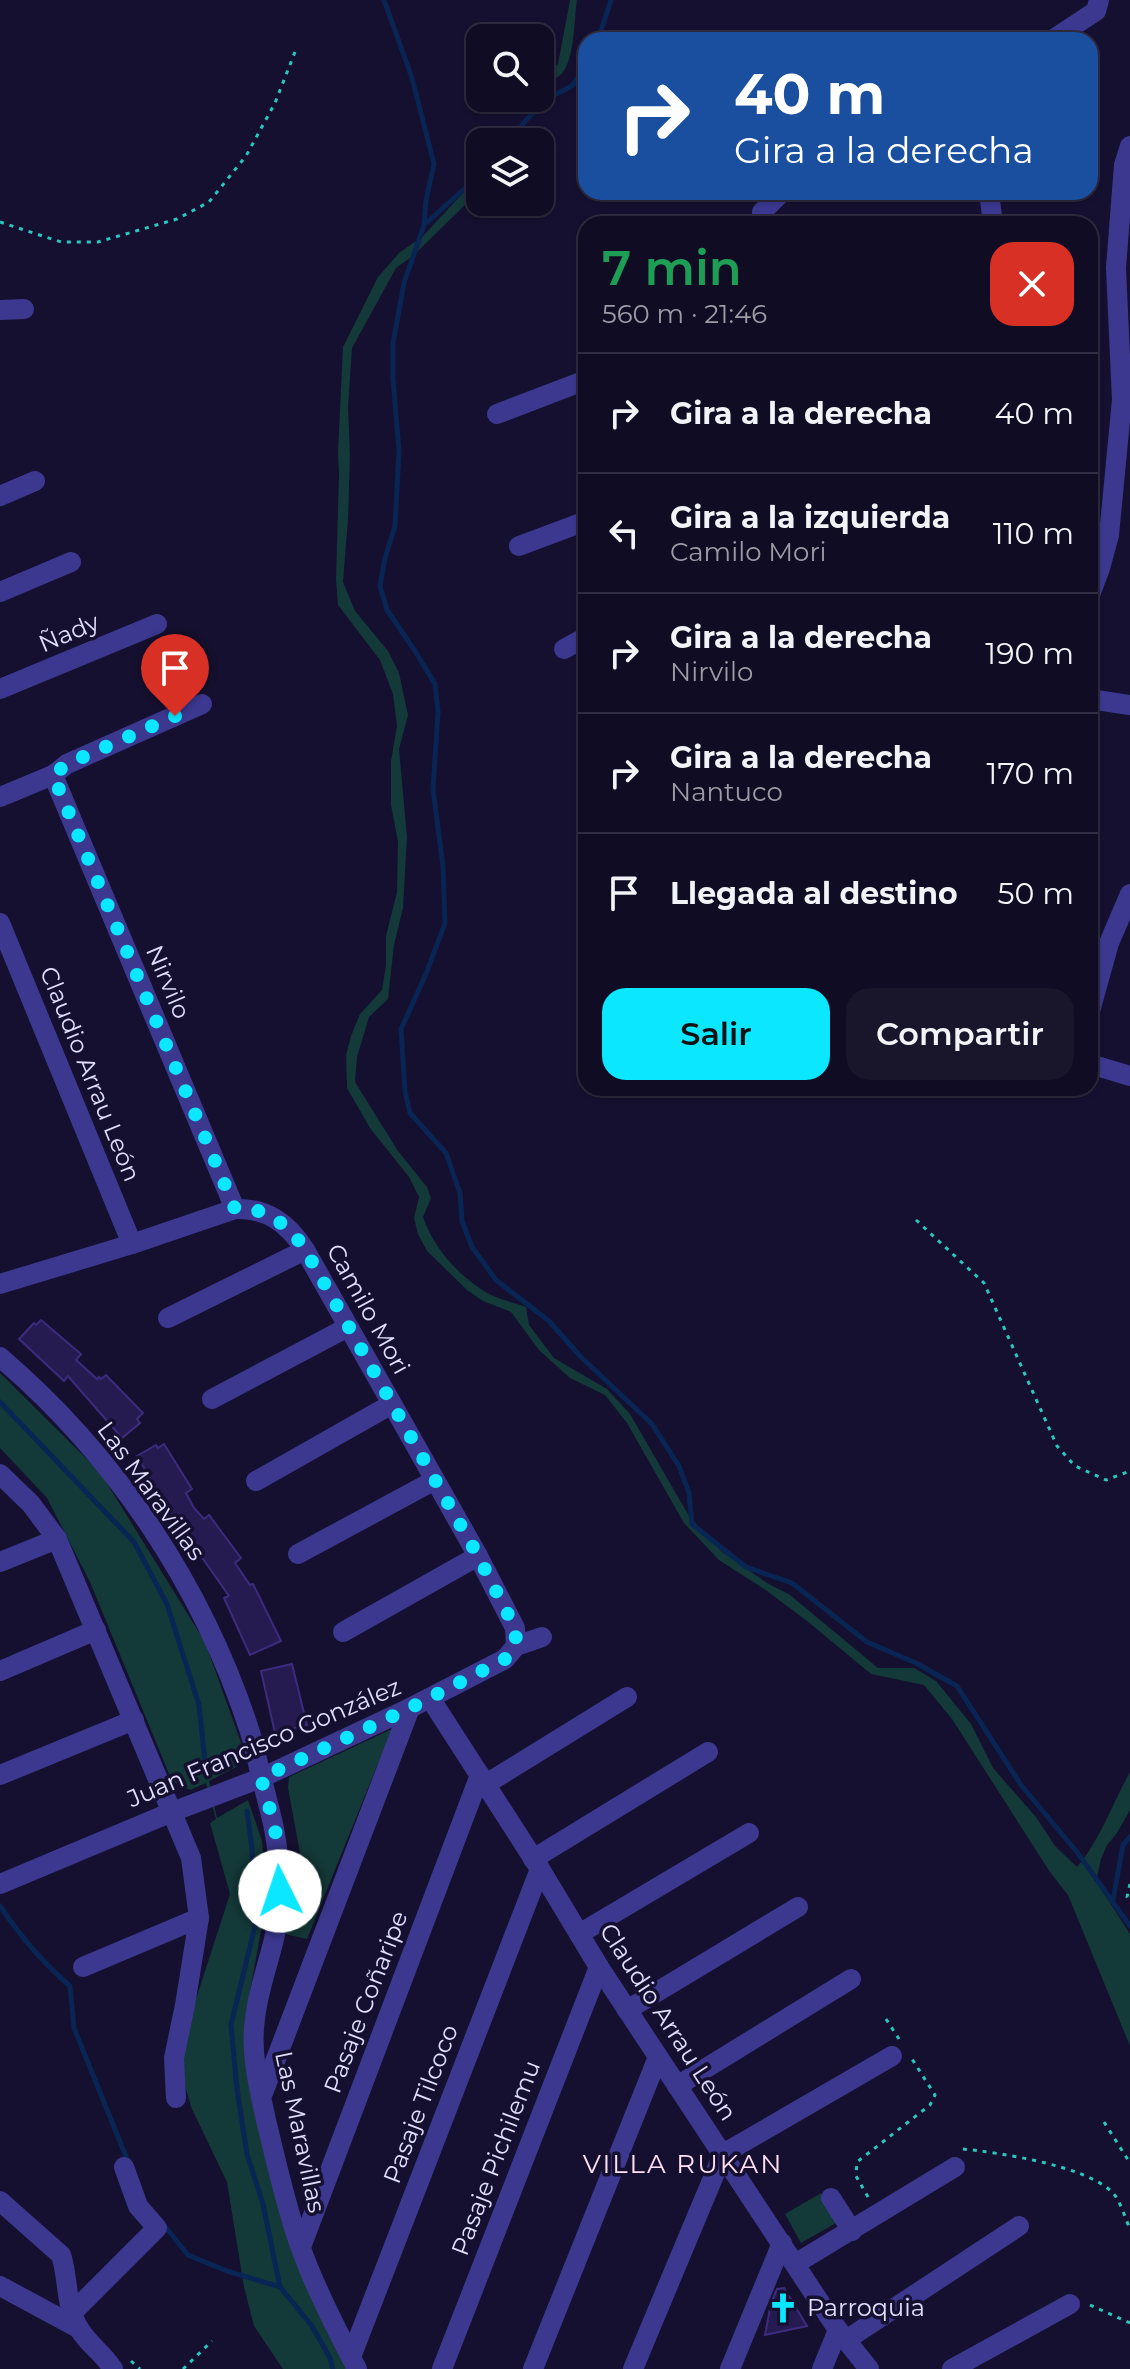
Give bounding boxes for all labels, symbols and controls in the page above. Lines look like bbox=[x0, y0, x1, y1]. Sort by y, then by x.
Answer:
map controls bbox=[466, 24, 554, 216]
button: search bbox=[466, 24, 554, 112]
text: 40 m bbox=[734, 60, 885, 128]
icon: right bbox=[602, 64, 706, 168]
button: layers bbox=[466, 128, 554, 216]
text: Gira a la derecha bbox=[734, 128, 1034, 172]
text: 7 min bbox=[602, 239, 742, 297]
button: close bbox=[990, 242, 1074, 326]
text: 560 m · 21:46 bbox=[602, 298, 767, 330]
icon: right bbox=[602, 391, 646, 435]
text: Gira a la derecha bbox=[670, 395, 932, 432]
text: 40 m bbox=[995, 395, 1074, 432]
text: Gira a la izquierda bbox=[670, 499, 950, 536]
icon: left bbox=[602, 511, 646, 555]
text: 110 m bbox=[993, 515, 1074, 552]
text: Camilo Mori bbox=[670, 536, 827, 568]
street label: Ñady bbox=[34, 607, 103, 658]
text: Gira a la derecha bbox=[670, 619, 932, 656]
icon: right bbox=[602, 631, 646, 675]
pin bbox=[141, 634, 209, 716]
text: 190 m bbox=[985, 635, 1074, 672]
icon: arrive bbox=[153, 646, 197, 690]
text: Nirvilo bbox=[670, 656, 753, 688]
text: Gira a la derecha bbox=[670, 739, 932, 776]
icon: right bbox=[602, 751, 646, 795]
text: 170 m bbox=[987, 755, 1074, 792]
text: Nantuco bbox=[670, 776, 783, 808]
icon: arrive bbox=[602, 871, 646, 915]
text: Llegada al destino bbox=[670, 875, 958, 912]
text: 50 m bbox=[997, 875, 1074, 912]
street label: Nirvilo bbox=[140, 941, 197, 1023]
street label: Claudio Arrau León bbox=[34, 962, 147, 1186]
button: Salir bbox=[602, 988, 830, 1080]
button: Compartir bbox=[846, 988, 1074, 1080]
street label: Camilo Mori bbox=[321, 1239, 416, 1379]
street label: Las Maravillas bbox=[91, 1416, 211, 1566]
street label: Juan Francisco González bbox=[122, 1672, 405, 1814]
position arrow bbox=[238, 1849, 322, 1933]
street label: Pasaje Coñaripe bbox=[317, 1907, 414, 2097]
street label: Claudio Arrau León bbox=[594, 1918, 743, 2126]
street label: Pasaje Tilcoco bbox=[377, 2020, 464, 2187]
street label: Las Maravillas bbox=[269, 2049, 332, 2215]
street label: Pasaje Pichilemu bbox=[445, 2056, 546, 2259]
district label: VILLA RUKAN bbox=[583, 2148, 783, 2180]
church icon: Parroquia bbox=[766, 2291, 800, 2325]
place label: Parroquia bbox=[807, 2293, 925, 2322]

